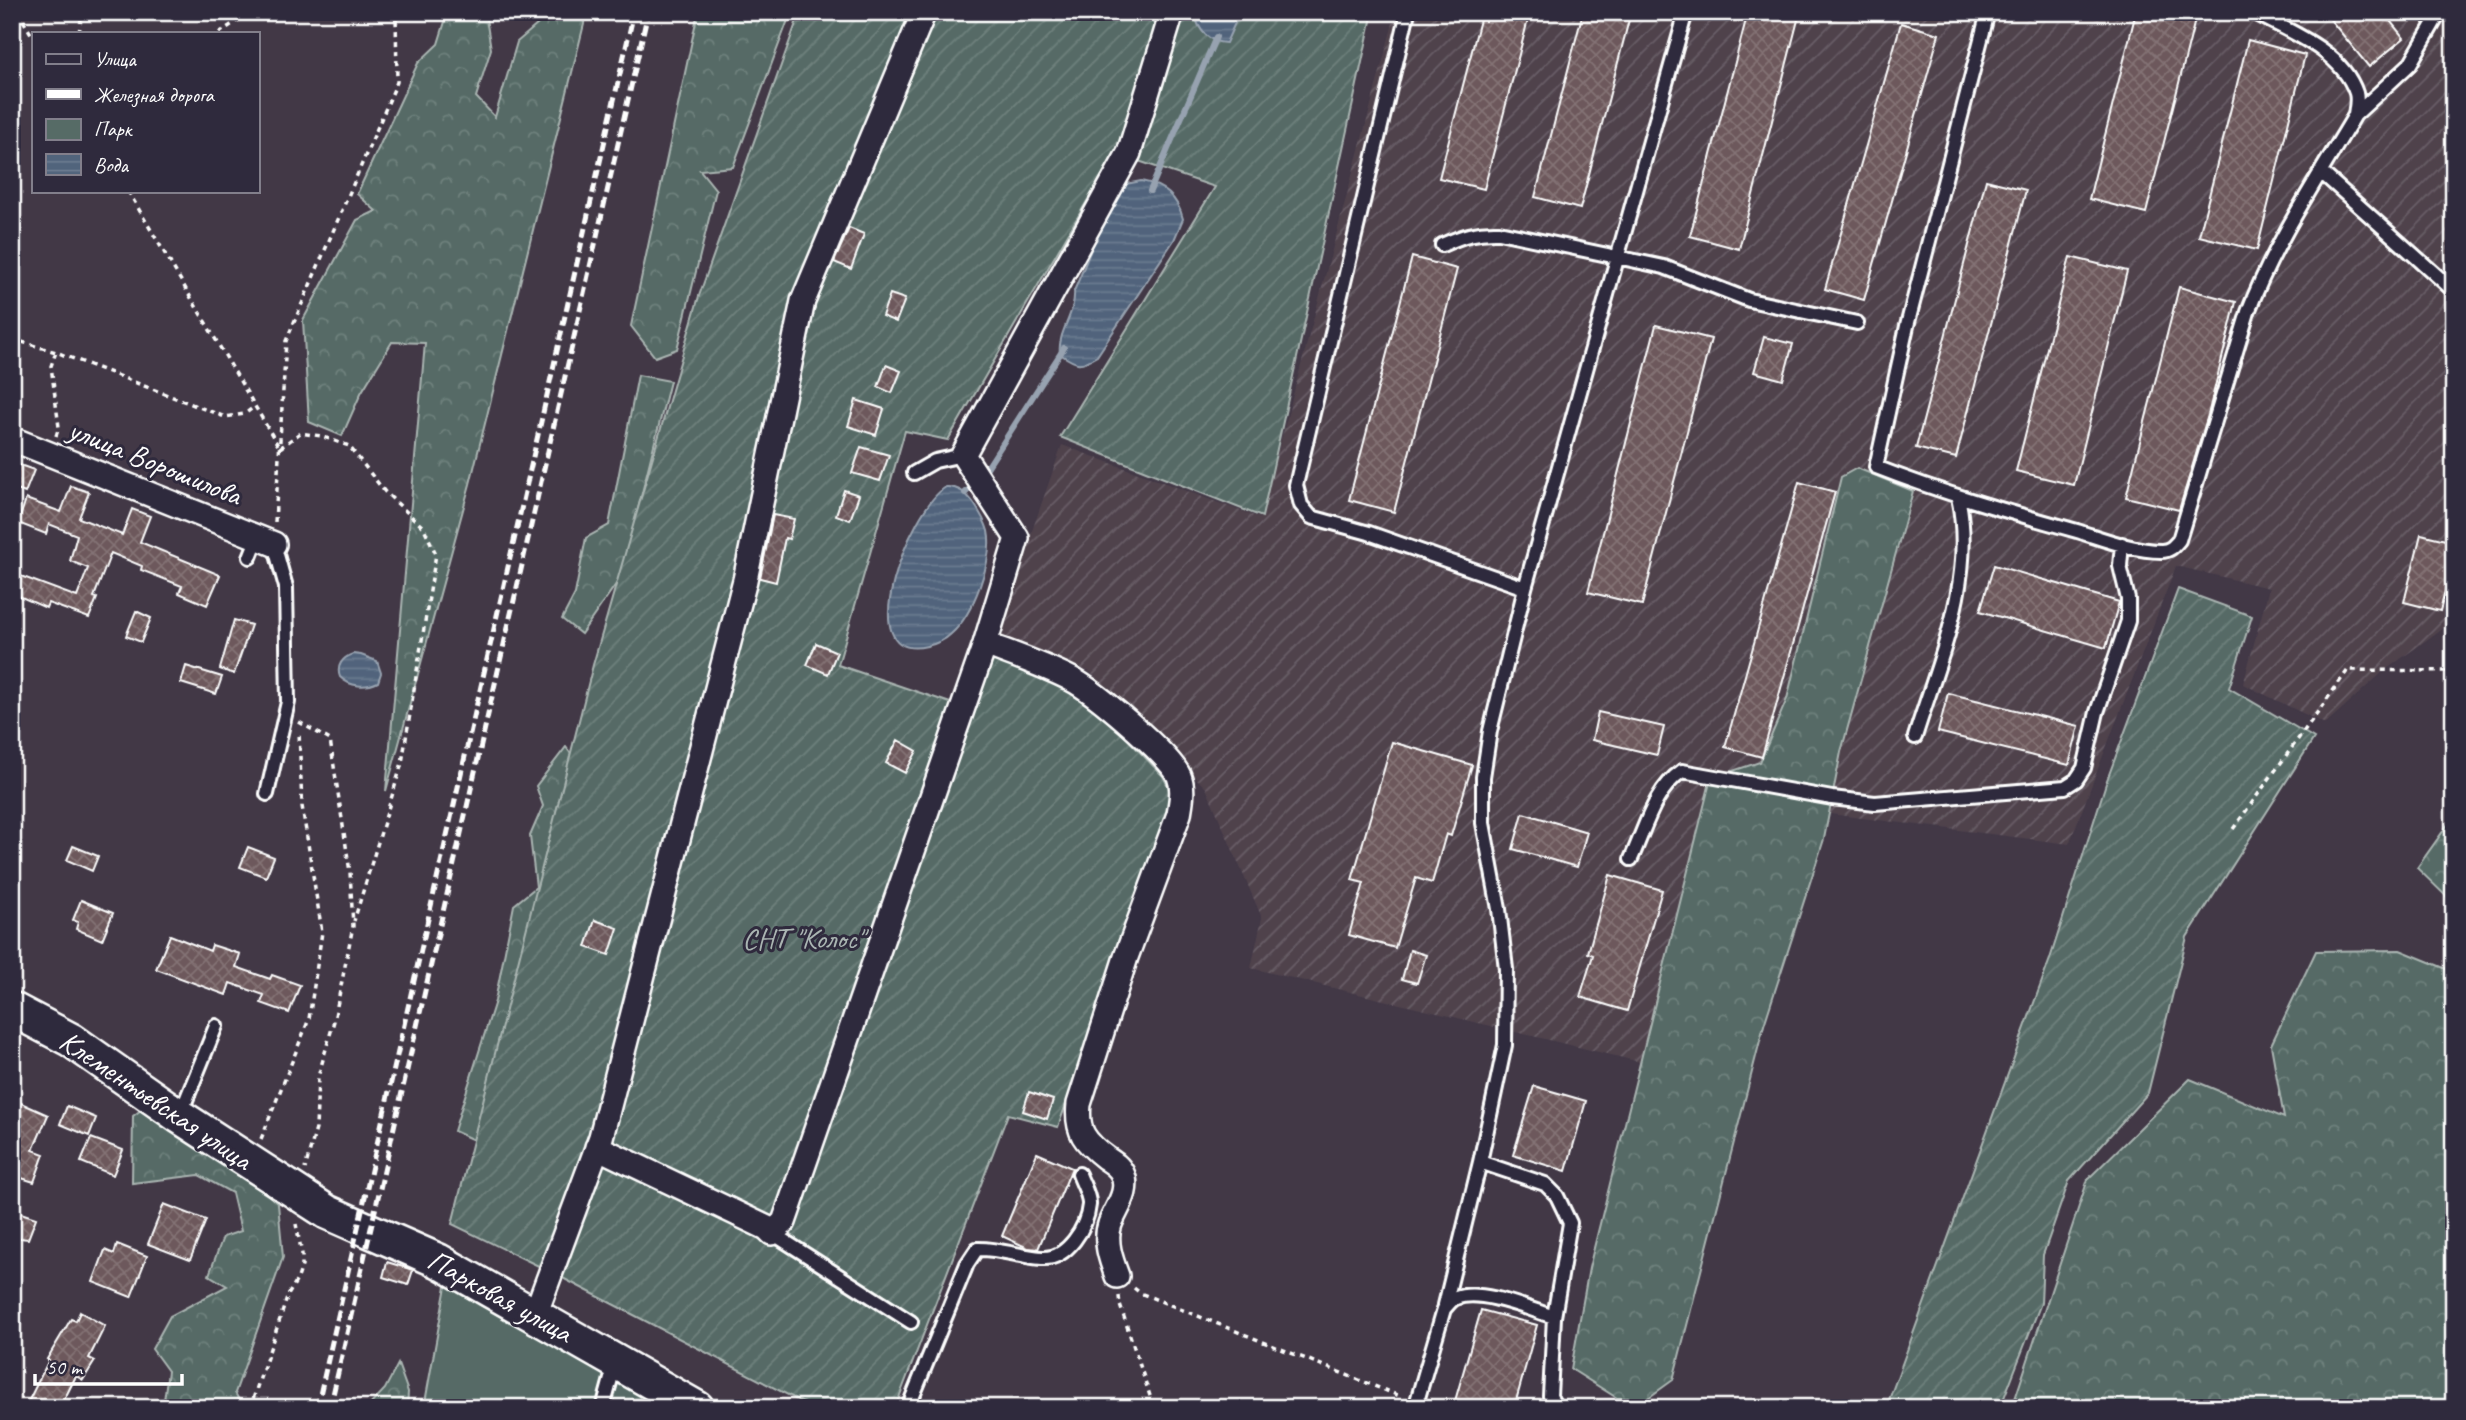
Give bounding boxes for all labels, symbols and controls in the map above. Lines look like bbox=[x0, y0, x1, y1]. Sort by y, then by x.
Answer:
legend bbox=[32, 32, 259, 192]
text: Улица bbox=[94, 46, 137, 72]
text: Железная дорога bbox=[94, 82, 215, 108]
text: Парк bbox=[94, 116, 134, 142]
text: Вода bbox=[94, 152, 130, 178]
street label: улица Ворошилова bbox=[61, 409, 249, 515]
park label: СНТ "Колос" bbox=[742, 919, 870, 957]
street label: Клементьевская улица bbox=[53, 1022, 261, 1179]
street label: Парковая улица bbox=[421, 1241, 581, 1352]
scale bar bbox=[35, 1343, 182, 1387]
text: 50 m bbox=[46, 1354, 84, 1380]

